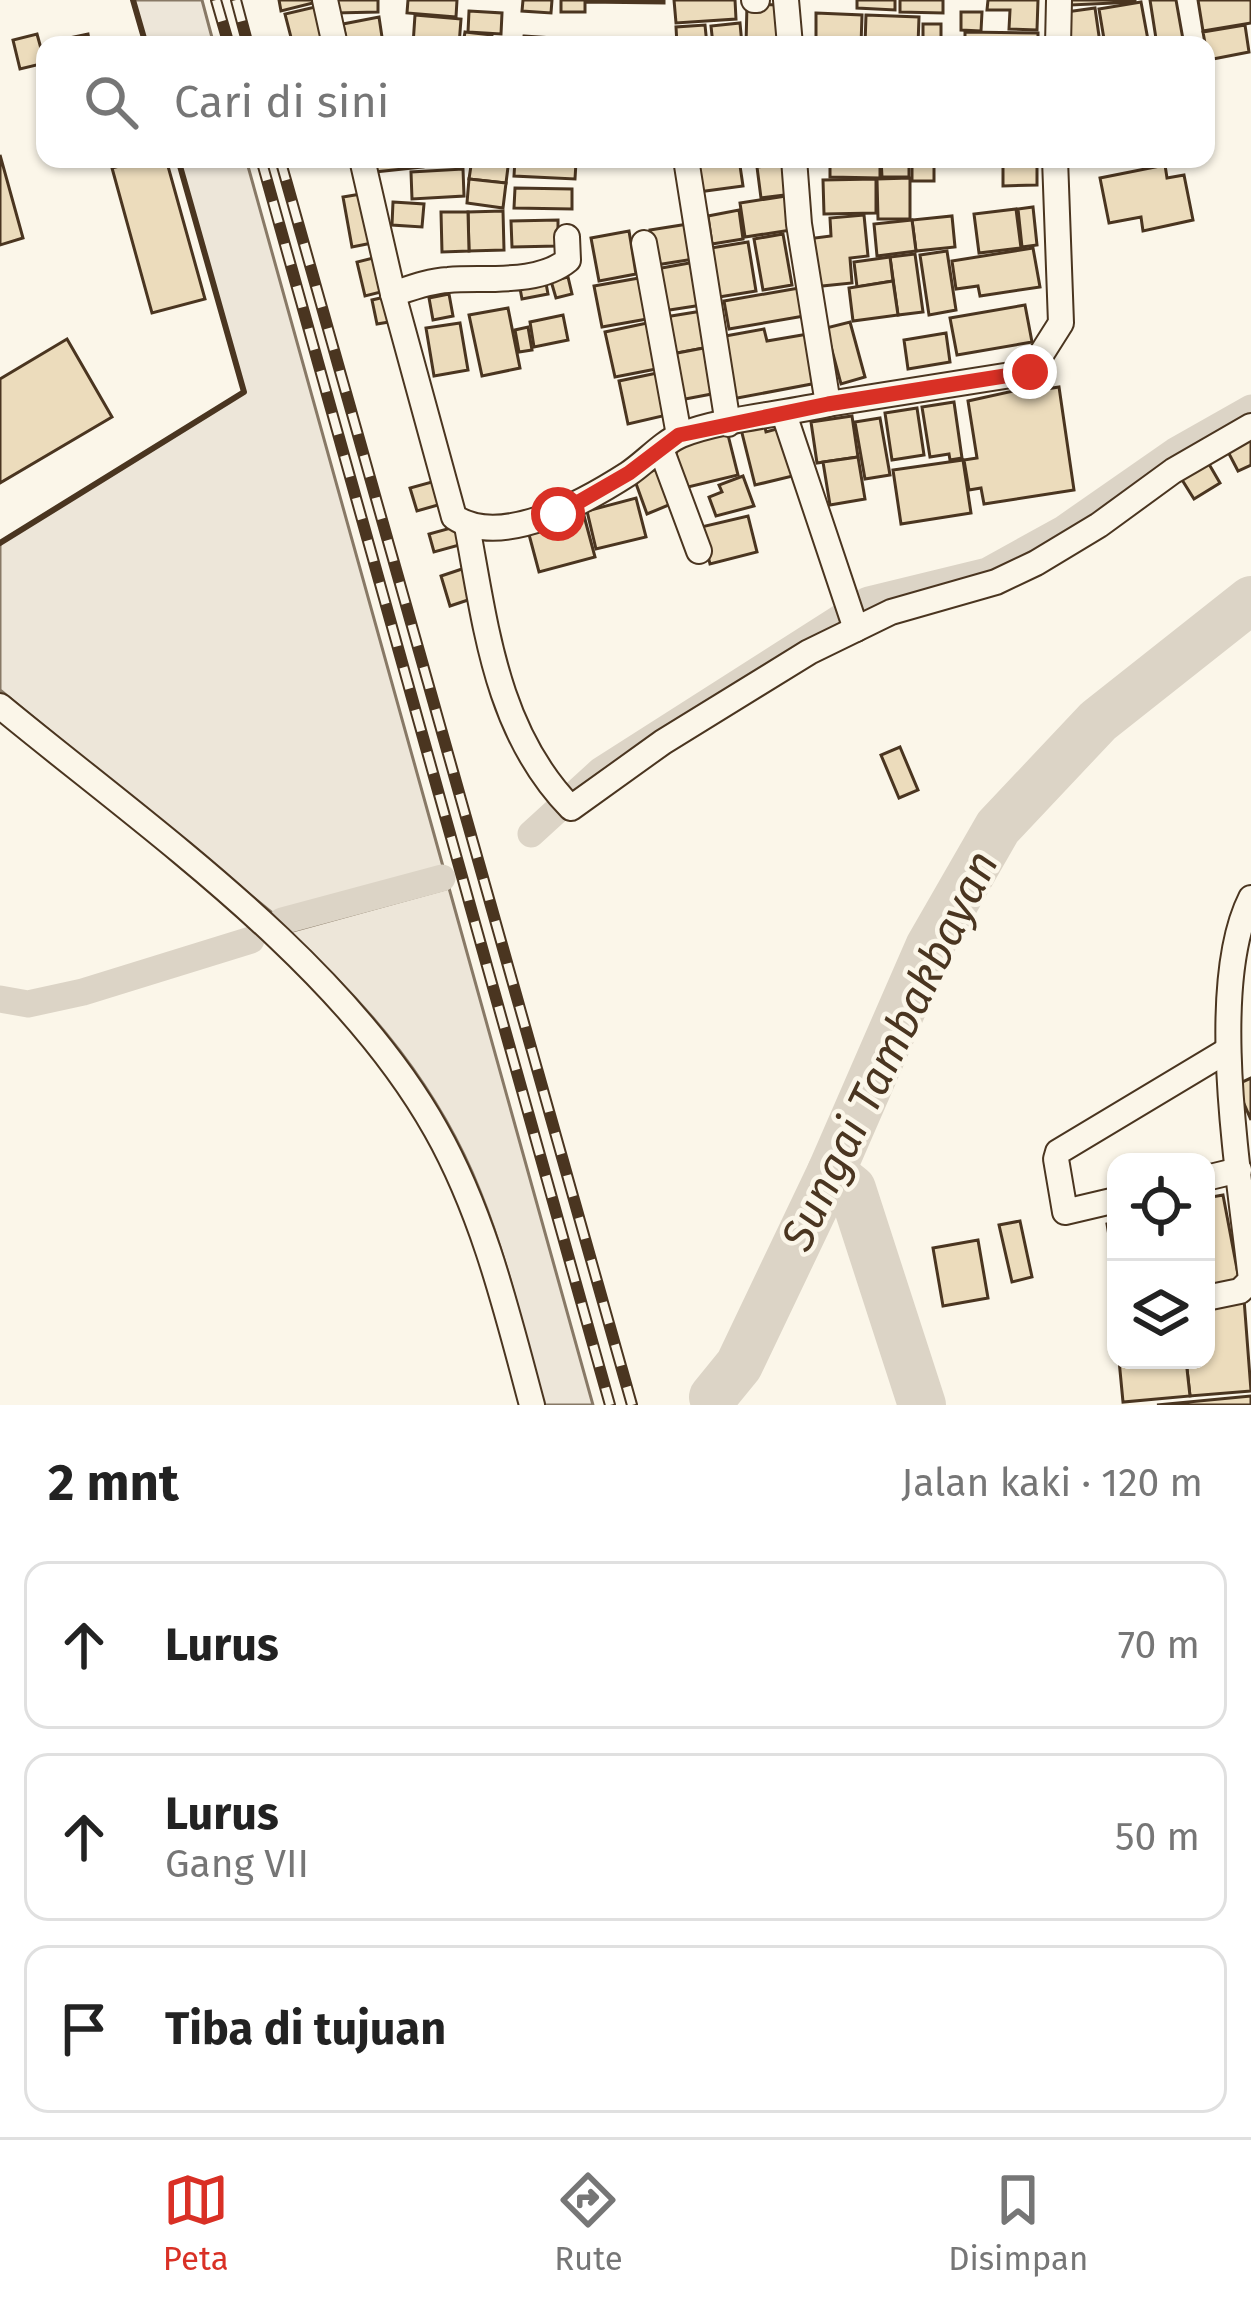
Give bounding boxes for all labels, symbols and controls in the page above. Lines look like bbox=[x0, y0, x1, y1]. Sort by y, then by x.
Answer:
search box bbox=[36, 36, 1215, 168]
icon: search bbox=[78, 69, 144, 135]
text: Cari di sini bbox=[174, 75, 390, 129]
route end bbox=[1003, 345, 1057, 399]
route start bbox=[531, 487, 585, 541]
water label: Sungai Tambakbayan bbox=[769, 842, 1010, 1260]
map controls bbox=[1107, 1153, 1215, 1369]
button: locate bbox=[1107, 1153, 1215, 1261]
button: layers bbox=[1107, 1261, 1215, 1369]
text: 2 mnt bbox=[48, 1452, 179, 1514]
text: Jalan kaki · 120 m bbox=[901, 1460, 1203, 1506]
icon: ahead bbox=[51, 1612, 117, 1678]
text: Lurus bbox=[165, 1618, 279, 1672]
text: 70 m bbox=[1118, 1622, 1200, 1668]
text: Lurus bbox=[165, 1787, 279, 1841]
icon: ahead bbox=[51, 1804, 117, 1870]
text: 50 m bbox=[1115, 1814, 1200, 1860]
text: Gang VII bbox=[165, 1841, 309, 1887]
icon: arrive bbox=[51, 1996, 117, 2062]
text: Tiba di tujuan bbox=[165, 2002, 446, 2056]
tab: Peta bbox=[163, 2167, 229, 2279]
tab: Rute bbox=[554, 2167, 623, 2279]
tab: Disimpan bbox=[948, 2167, 1088, 2279]

